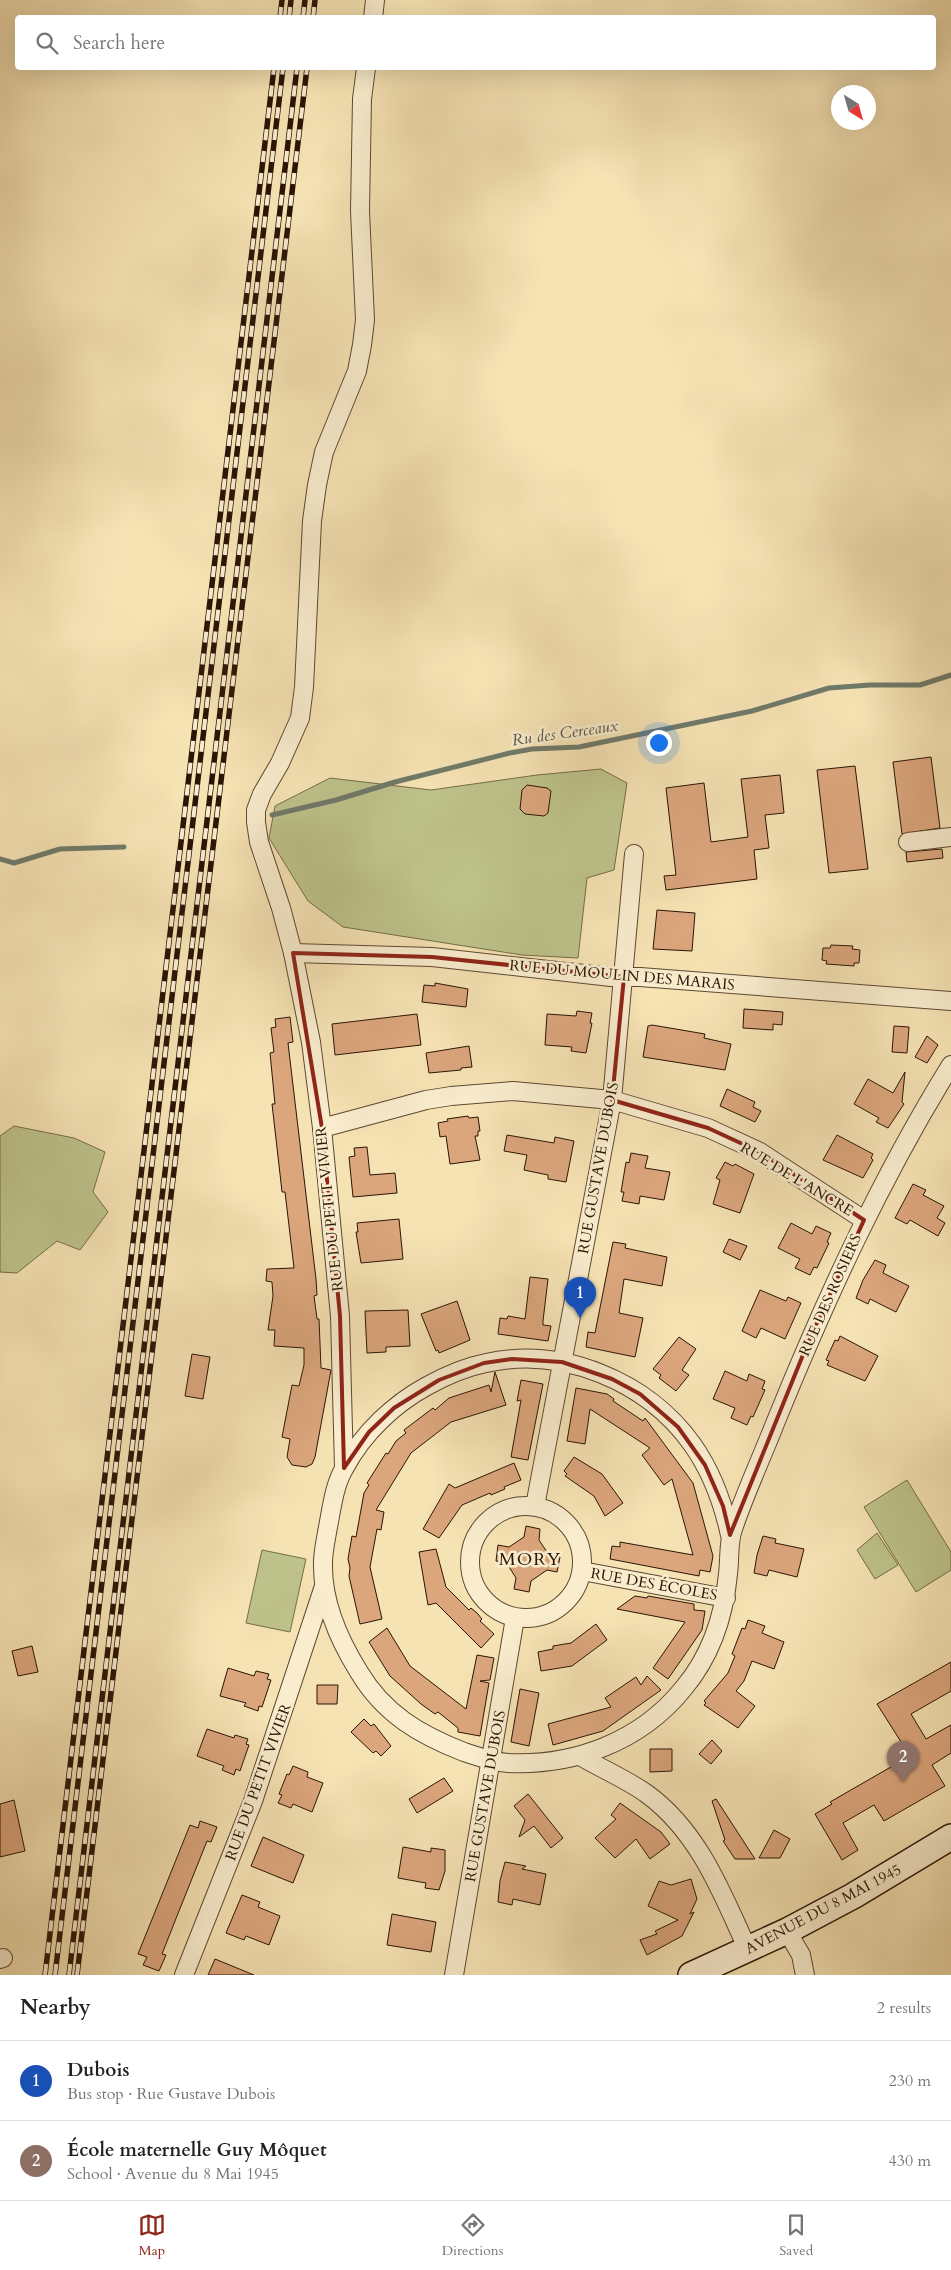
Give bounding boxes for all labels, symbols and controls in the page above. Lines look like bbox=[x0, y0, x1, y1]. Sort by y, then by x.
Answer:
search box bbox=[15, 15, 936, 70]
icon: search bbox=[33, 29, 61, 57]
text: Search here bbox=[73, 30, 165, 56]
north arrow bbox=[831, 85, 876, 130]
water label: Ru des Cerceaux bbox=[510, 715, 620, 751]
your location bbox=[646, 730, 672, 756]
street label: RUE DU MOULIN DES MARAIS bbox=[508, 955, 736, 995]
street label: RUE GUSTAVE DUBOIS bbox=[573, 1081, 623, 1255]
street label: RUE DU PETIT VIVIER bbox=[310, 1125, 348, 1292]
street label: RUE DE L'ANCRE bbox=[737, 1137, 857, 1221]
street label: RUE DES ROSIERS bbox=[794, 1231, 866, 1359]
pin: 1 bbox=[564, 1277, 596, 1318]
district label: MORY bbox=[499, 1547, 561, 1572]
street label: RUE DES ÉCOLES bbox=[589, 1563, 719, 1605]
street label: RUE DU PETIT VIVIER bbox=[220, 1700, 296, 1863]
street label: RUE GUSTAVE DUBOIS bbox=[460, 1709, 510, 1883]
pin: 2 bbox=[887, 1741, 919, 1782]
street label: AVENUE DU 8 MAI 1945 bbox=[741, 1859, 905, 1959]
text: Nearby bbox=[20, 1993, 91, 2022]
text: 2 results bbox=[877, 1997, 931, 2019]
text: Dubois bbox=[67, 2057, 130, 2083]
text: 1 bbox=[32, 2070, 40, 2092]
text: 230 m bbox=[889, 2070, 931, 2092]
text: Bus stop · Rue Gustave Dubois bbox=[67, 2083, 275, 2105]
text: École maternelle Guy Môquet bbox=[67, 2137, 327, 2163]
text: 2 bbox=[32, 2150, 40, 2172]
text: 430 m bbox=[889, 2150, 931, 2172]
text: School · Avenue du 8 Mai 1945 bbox=[67, 2163, 279, 2185]
tab: Map bbox=[138, 2211, 166, 2260]
tab: Directions bbox=[442, 2211, 503, 2260]
tab: Saved bbox=[779, 2211, 813, 2260]

